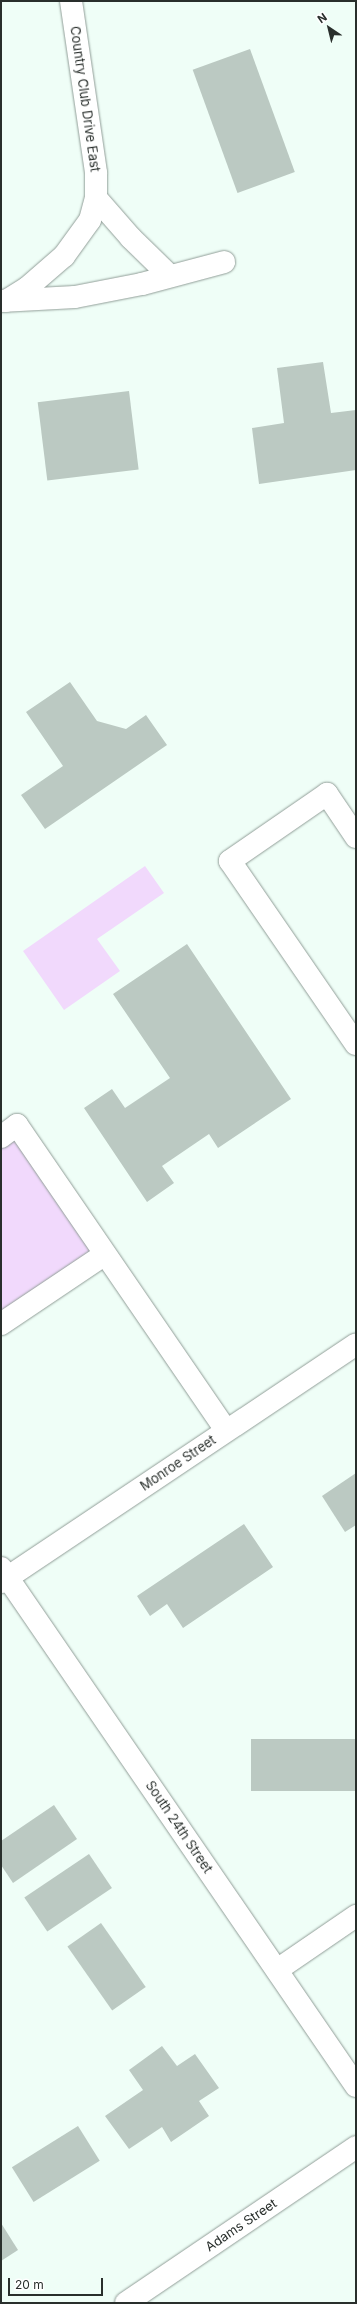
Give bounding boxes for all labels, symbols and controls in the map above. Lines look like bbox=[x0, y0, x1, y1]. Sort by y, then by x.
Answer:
north arrow bbox=[309, 8, 349, 48]
text: N bbox=[315, 10, 330, 26]
street label: Country Club Drive East bbox=[67, 25, 103, 173]
street label: Monroe Street bbox=[137, 1432, 219, 1494]
street label: South 24th Street bbox=[142, 1778, 216, 1876]
street label: Adams Street bbox=[202, 2195, 280, 2255]
scale bar bbox=[10, 2270, 105, 2296]
text: 20 m bbox=[15, 2277, 44, 2292]

